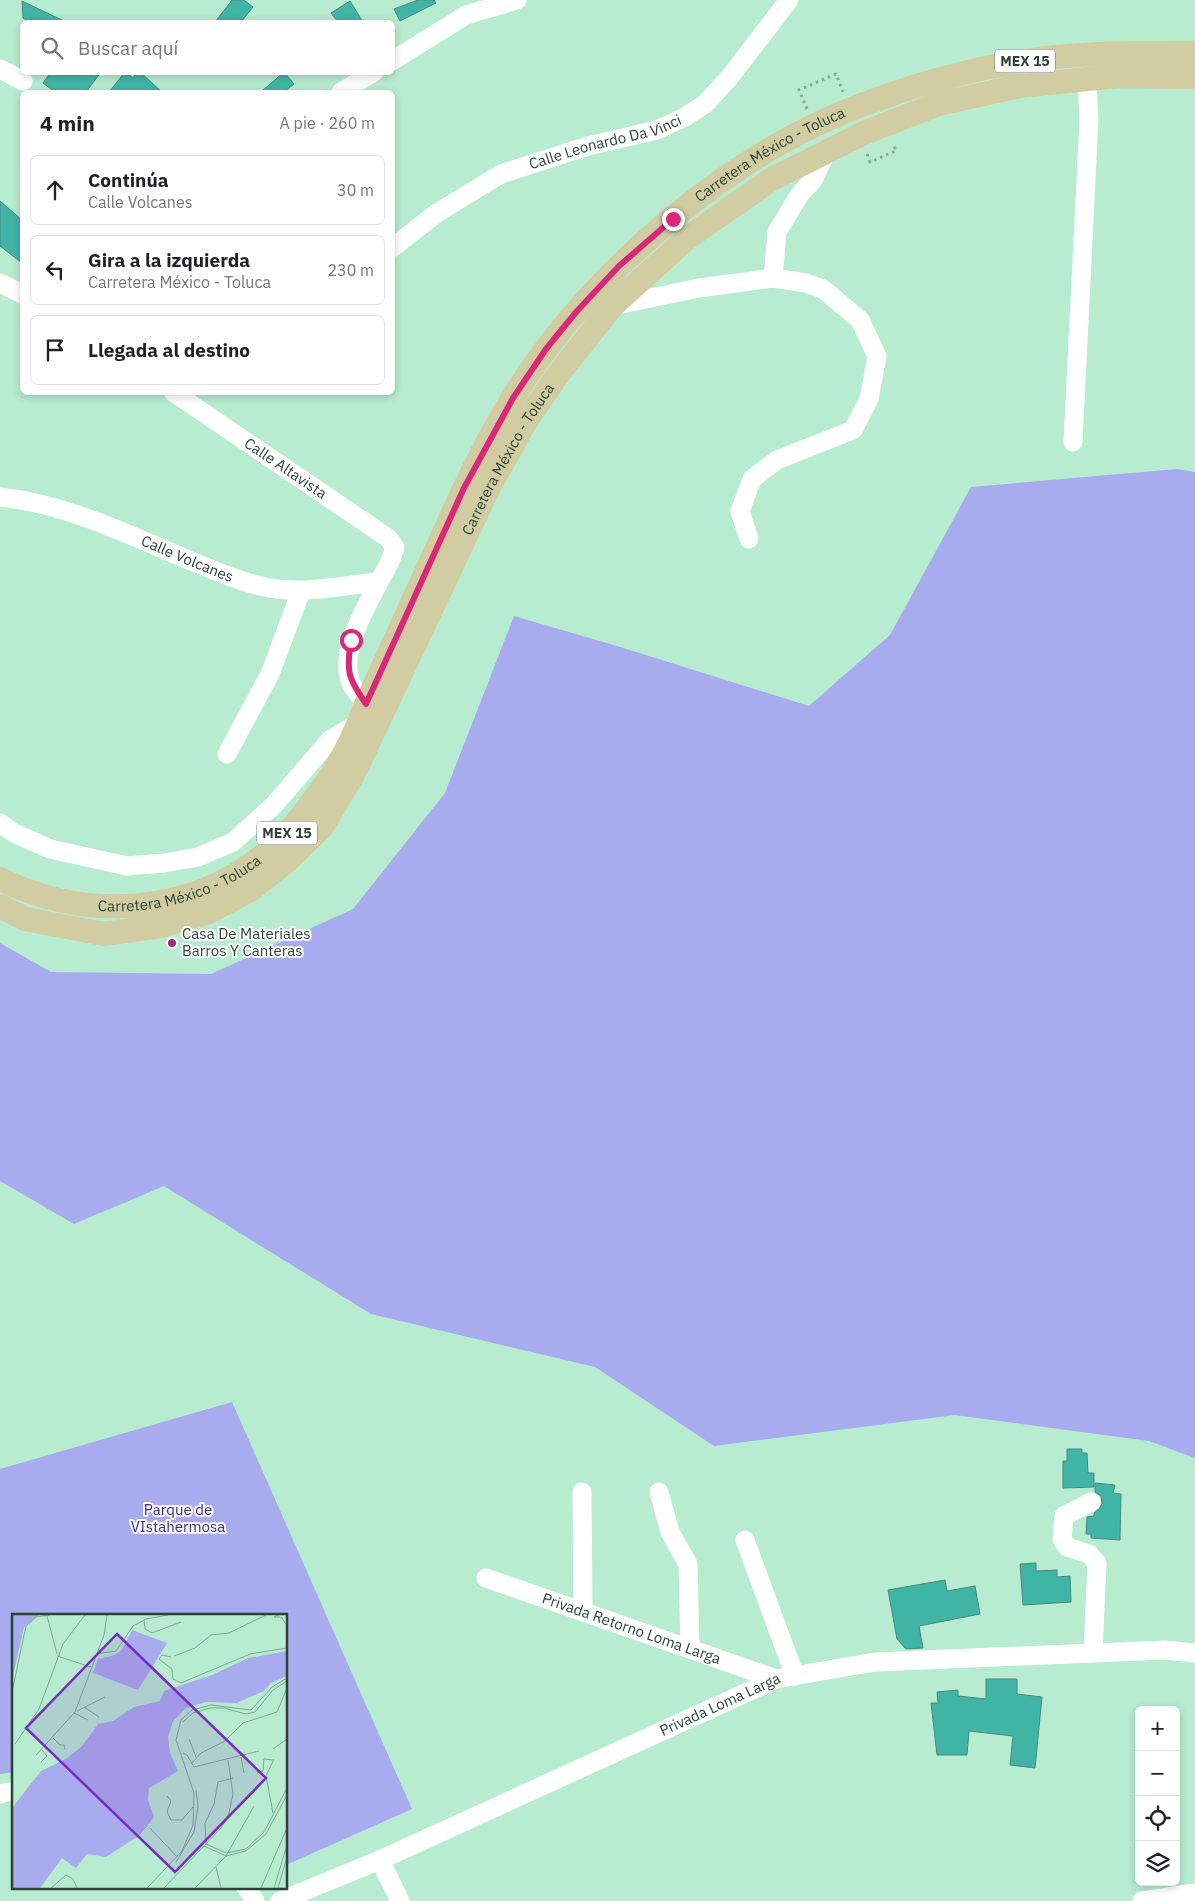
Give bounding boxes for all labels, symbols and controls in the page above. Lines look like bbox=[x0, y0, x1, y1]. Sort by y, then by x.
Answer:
search box bbox=[20, 20, 395, 75]
icon: search bbox=[38, 34, 66, 62]
text: Buscar aquí bbox=[78, 36, 178, 60]
road number: MEX 15 bbox=[995, 49, 1055, 72]
street label: Carretera México - Toluca bbox=[691, 103, 848, 206]
text: 4 min bbox=[40, 109, 95, 137]
street label: Calle Leonardo Da Vinci bbox=[526, 110, 684, 173]
text: A pie · 260 m bbox=[280, 113, 375, 133]
text: Continúa bbox=[88, 168, 169, 192]
icon: ahead bbox=[41, 176, 69, 204]
text: 30 m bbox=[337, 180, 374, 200]
text: Calle Volcanes bbox=[88, 192, 193, 212]
route end bbox=[662, 208, 685, 231]
text: Gira a la izquierda bbox=[88, 248, 250, 272]
icon: left bbox=[41, 256, 69, 284]
text: 230 m bbox=[327, 260, 374, 280]
text: Carretera México - Toluca bbox=[88, 272, 271, 292]
icon: arrive bbox=[41, 336, 69, 364]
text: Llegada al destino bbox=[88, 338, 250, 362]
street label: Carretera México - Toluca bbox=[458, 379, 558, 538]
street label: Calle Altavista bbox=[241, 433, 331, 503]
street label: Calle Volcanes bbox=[138, 531, 236, 586]
route start bbox=[340, 629, 363, 652]
road number: MEX 15 bbox=[257, 821, 317, 844]
street label: Carretera México - Toluca bbox=[97, 851, 265, 915]
place label: Casa De Materiales Barros Y Canteras bbox=[182, 924, 311, 960]
marker: Casa De Materiales Barros Y Canteras bbox=[166, 937, 178, 949]
park label: Parque de VIstahermosa bbox=[131, 1500, 225, 1536]
street label: Privada Retorno Loma Larga bbox=[540, 1588, 724, 1668]
inset map bbox=[12, 1614, 288, 1888]
street label: Privada Loma Larga bbox=[656, 1668, 783, 1740]
map controls bbox=[1135, 1706, 1180, 1886]
button: + bbox=[1135, 1706, 1180, 1751]
button: − bbox=[1135, 1751, 1180, 1796]
button: locate bbox=[1135, 1796, 1180, 1841]
button: layers bbox=[1135, 1841, 1180, 1886]

